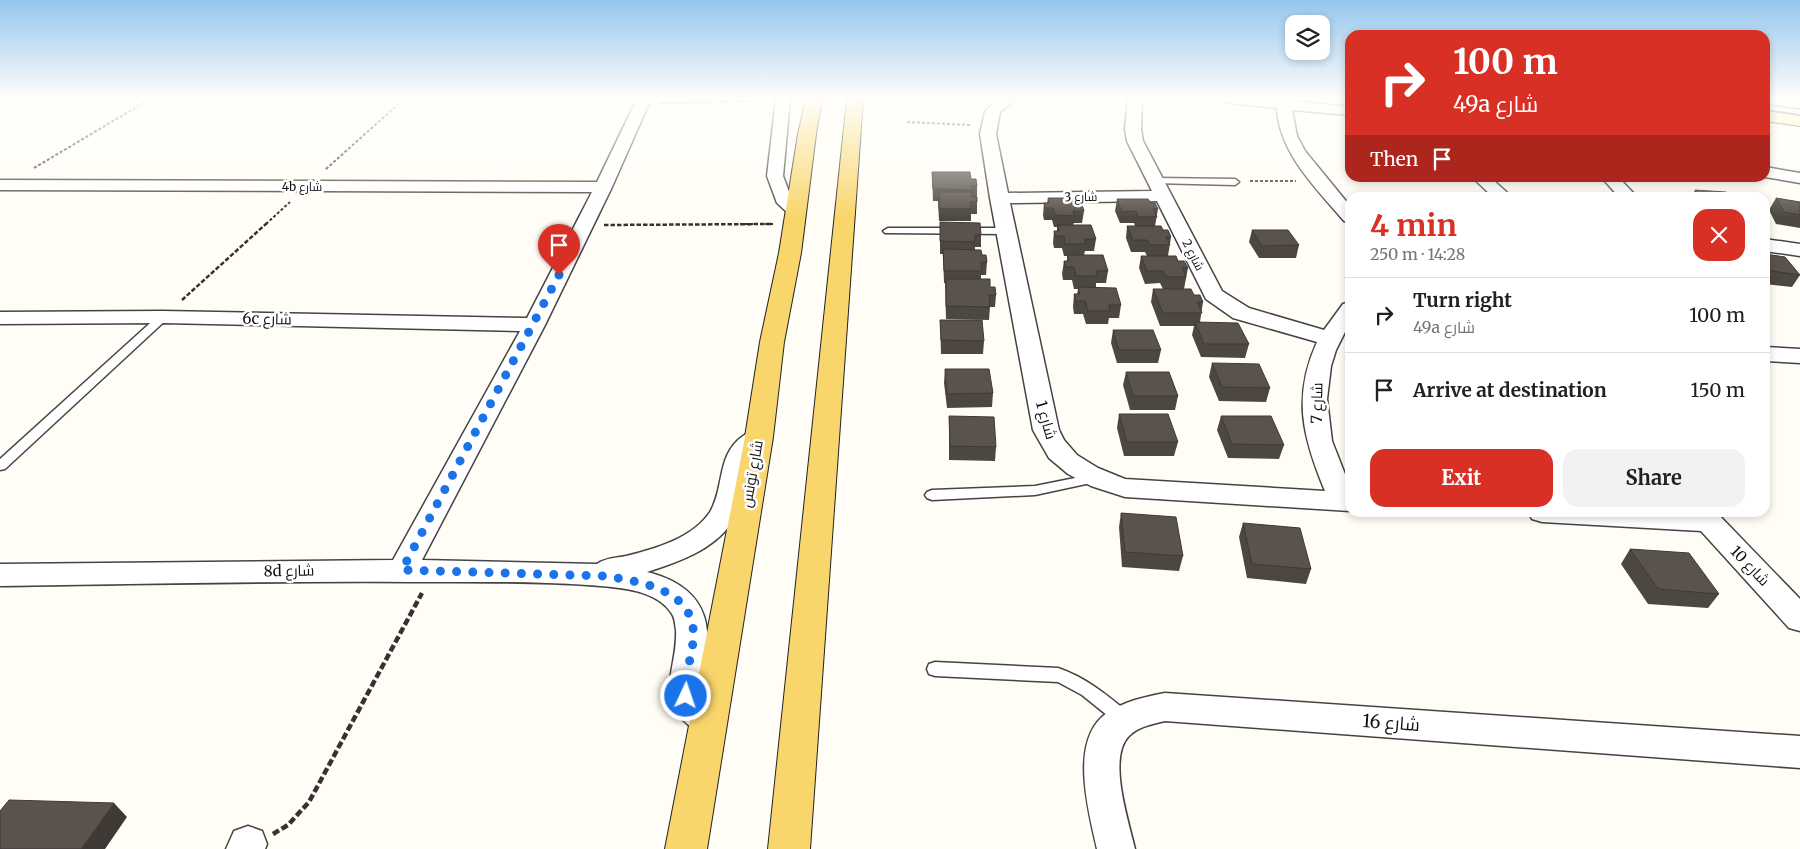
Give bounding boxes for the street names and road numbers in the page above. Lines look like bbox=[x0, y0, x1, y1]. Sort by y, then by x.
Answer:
street label: 4b شارع bbox=[282, 179, 322, 195]
street label: شارع 3 bbox=[1064, 189, 1098, 205]
street label: شارع 2 bbox=[1178, 237, 1208, 274]
street label: 6c شارع bbox=[242, 309, 292, 330]
street label: شارع 7 bbox=[1307, 382, 1328, 424]
street label: شارع 1 bbox=[1030, 398, 1061, 442]
street label: شارع تونس bbox=[736, 439, 769, 509]
street label: شارع 10 bbox=[1725, 542, 1774, 591]
street label: 8d شارع bbox=[263, 561, 315, 582]
street label: شارع 16 bbox=[1362, 709, 1420, 737]

